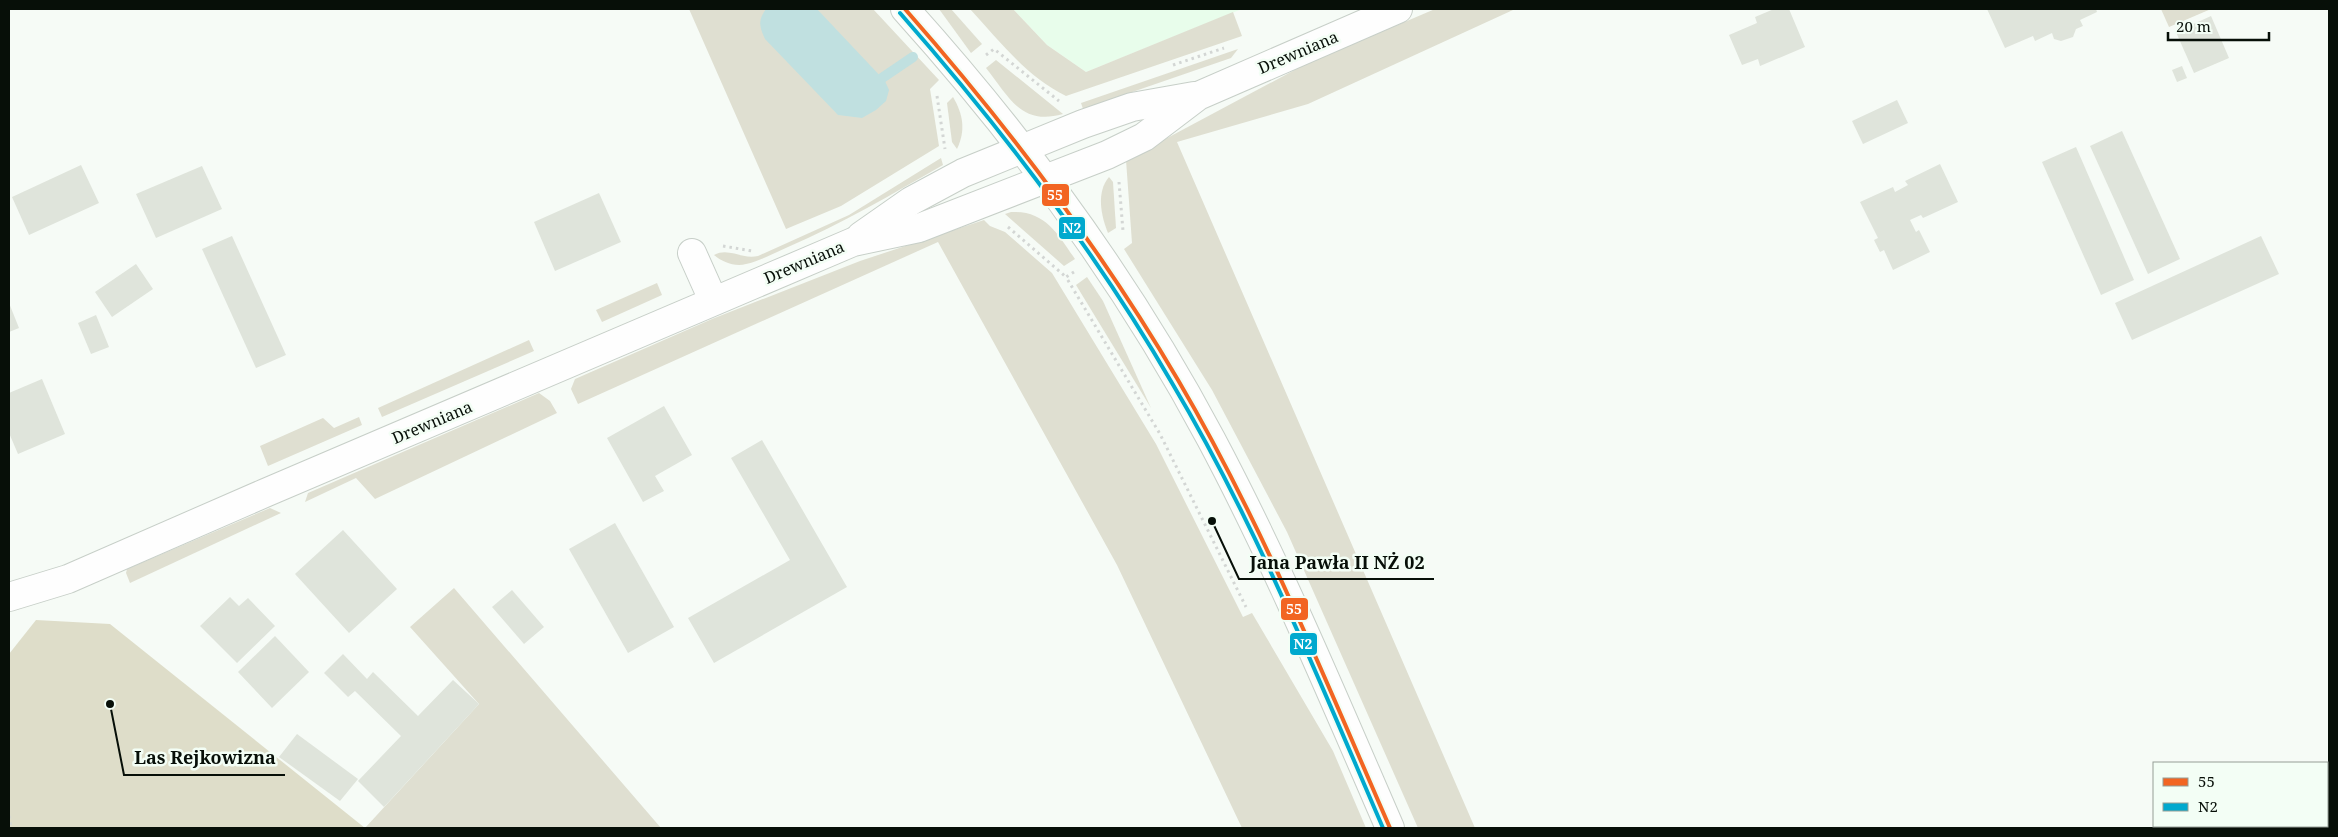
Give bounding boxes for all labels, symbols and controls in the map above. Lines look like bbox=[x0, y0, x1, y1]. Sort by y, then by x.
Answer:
scale bar bbox=[2168, 10, 2269, 42]
text: 20 m bbox=[2176, 16, 2211, 36]
street label: Drewniana bbox=[1254, 25, 1342, 79]
line badge: 55 bbox=[1041, 183, 1070, 207]
text: 55 bbox=[1047, 185, 1063, 204]
line badge: N2 bbox=[1058, 216, 1086, 240]
text: N2 bbox=[1063, 218, 1082, 237]
street label: Drewniana bbox=[760, 235, 848, 289]
street label: Drewniana bbox=[388, 395, 476, 449]
callout: Jana Pawła II NŻ 02 bbox=[1239, 546, 1434, 579]
text: Jana Pawła II NŻ 02 bbox=[1248, 550, 1425, 574]
line badge: 55 bbox=[1280, 597, 1309, 621]
text: 55 bbox=[1286, 599, 1302, 618]
line badge: N2 bbox=[1289, 632, 1318, 656]
text: N2 bbox=[1294, 634, 1313, 653]
callout: Las Rejkowizna bbox=[124, 742, 285, 775]
text: Las Rejkowizna bbox=[134, 745, 276, 769]
legend bbox=[2153, 762, 2328, 827]
text: 55 bbox=[2198, 771, 2215, 791]
text: N2 bbox=[2198, 796, 2218, 816]

